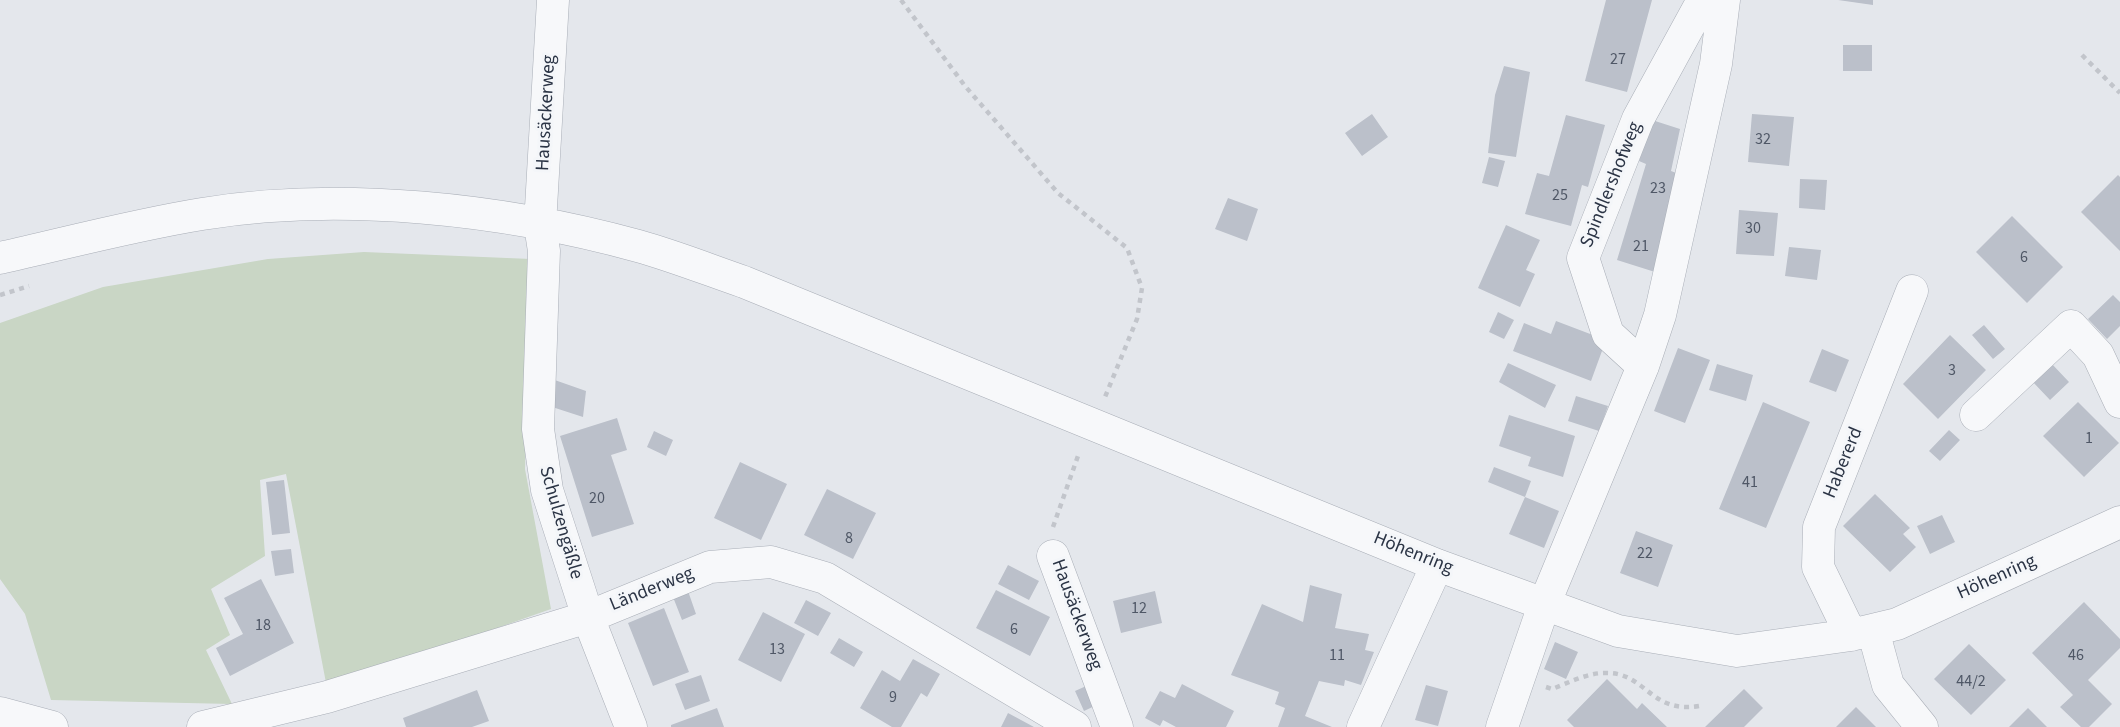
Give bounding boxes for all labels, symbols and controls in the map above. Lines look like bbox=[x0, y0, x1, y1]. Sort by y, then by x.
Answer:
house number: 27 bbox=[1610, 50, 1626, 70]
street label: Hausäckerweg bbox=[533, 54, 561, 172]
street label: Spindlershofweg bbox=[1576, 119, 1648, 251]
house number: 32 bbox=[1755, 130, 1771, 150]
house number: 23 bbox=[1650, 179, 1666, 199]
house number: 25 bbox=[1552, 186, 1568, 206]
house number: 30 bbox=[1745, 219, 1761, 239]
house number: 21 bbox=[1633, 237, 1649, 257]
house number: 6 bbox=[2020, 248, 2028, 268]
house number: 3 bbox=[1948, 361, 1956, 381]
street label: Habererd bbox=[1819, 424, 1869, 502]
house number: 1 bbox=[2085, 429, 2093, 449]
street label: Schulzengäßle bbox=[533, 464, 587, 582]
house number: 41 bbox=[1742, 473, 1758, 493]
house number: 20 bbox=[589, 489, 605, 509]
street label: Höhenring bbox=[1370, 528, 1456, 580]
house number: 8 bbox=[845, 529, 853, 549]
house number: 22 bbox=[1637, 544, 1653, 564]
street label: Höhenring bbox=[1954, 550, 2040, 606]
street label: Hausäckerweg bbox=[1045, 556, 1107, 674]
street label: Länderweg bbox=[607, 563, 697, 617]
house number: 12 bbox=[1131, 599, 1147, 619]
house number: 18 bbox=[255, 616, 271, 636]
house number: 6 bbox=[1010, 620, 1018, 640]
house number: 13 bbox=[769, 640, 785, 660]
house number: 11 bbox=[1329, 646, 1345, 666]
house number: 46 bbox=[2068, 646, 2084, 666]
house number: 44/2 bbox=[1956, 672, 1986, 692]
house number: 9 bbox=[889, 688, 897, 708]

